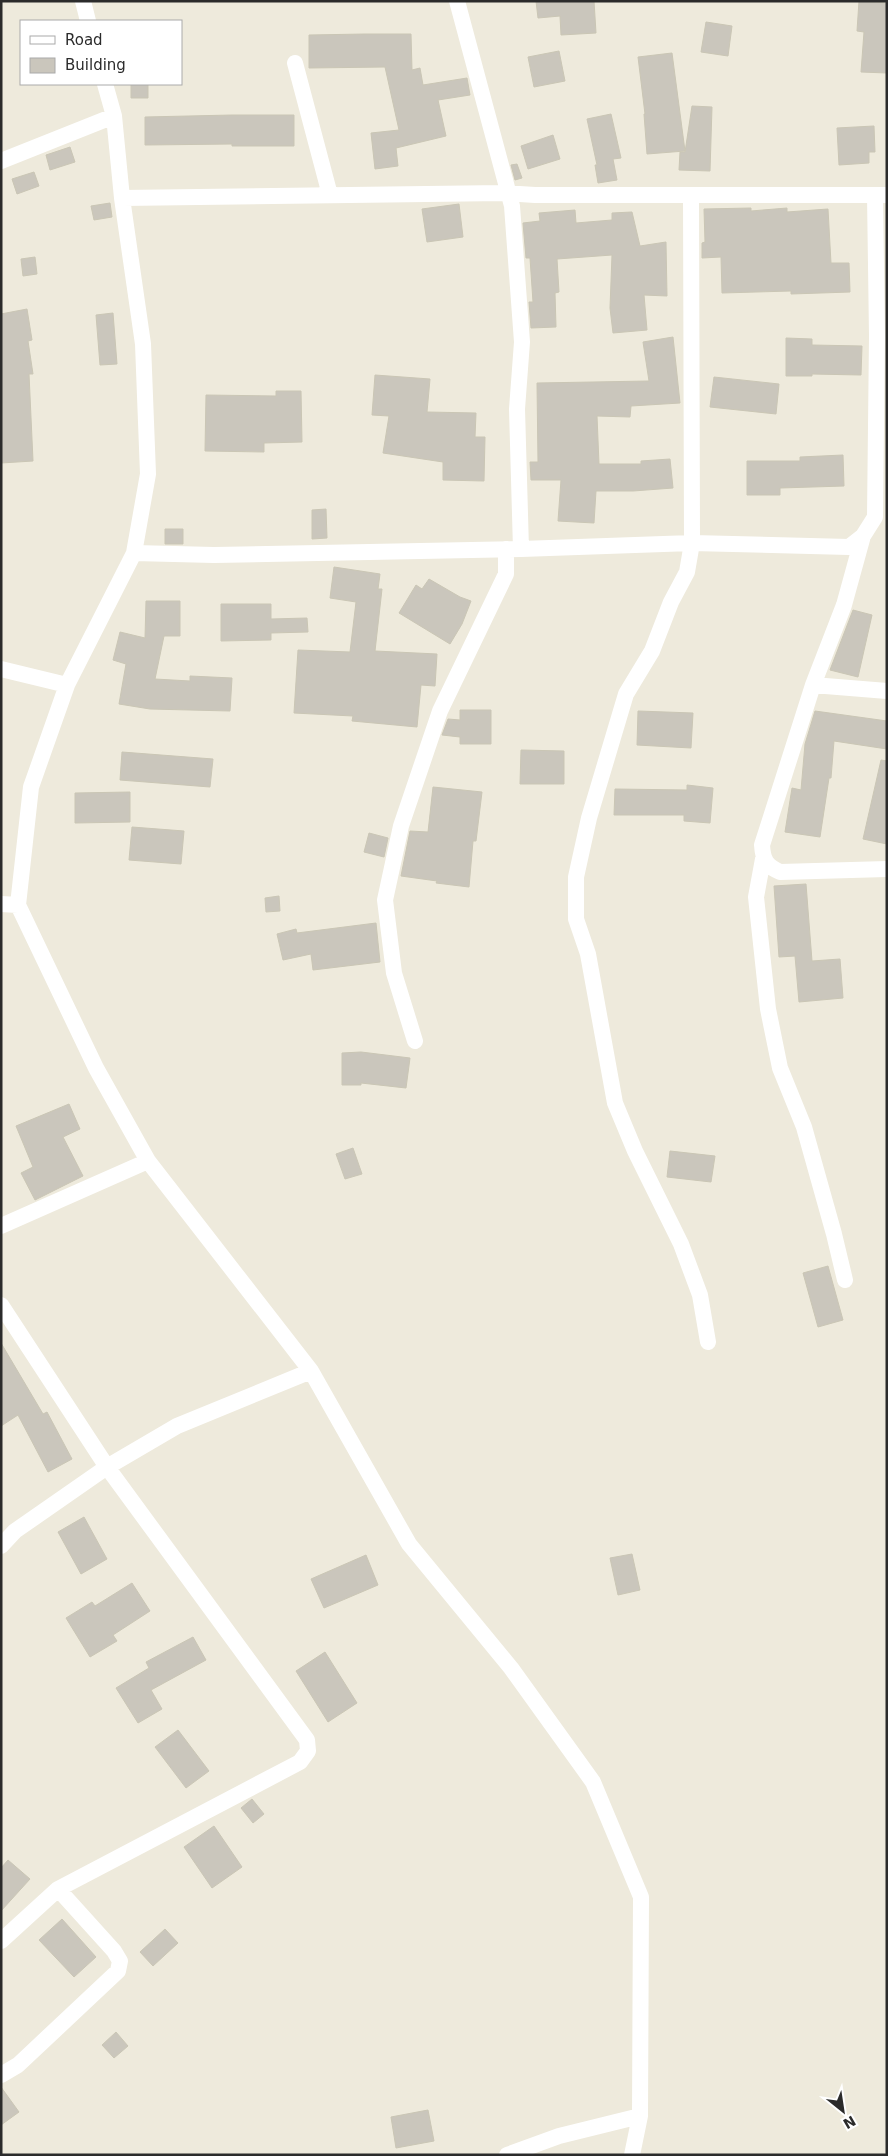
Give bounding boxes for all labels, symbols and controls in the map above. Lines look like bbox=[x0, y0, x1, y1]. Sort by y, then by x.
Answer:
legend bbox=[20, 20, 182, 85]
text: Road bbox=[65, 31, 103, 49]
text: Building bbox=[65, 56, 126, 74]
north arrow bbox=[818, 2086, 868, 2136]
text: N bbox=[840, 2112, 859, 2132]

